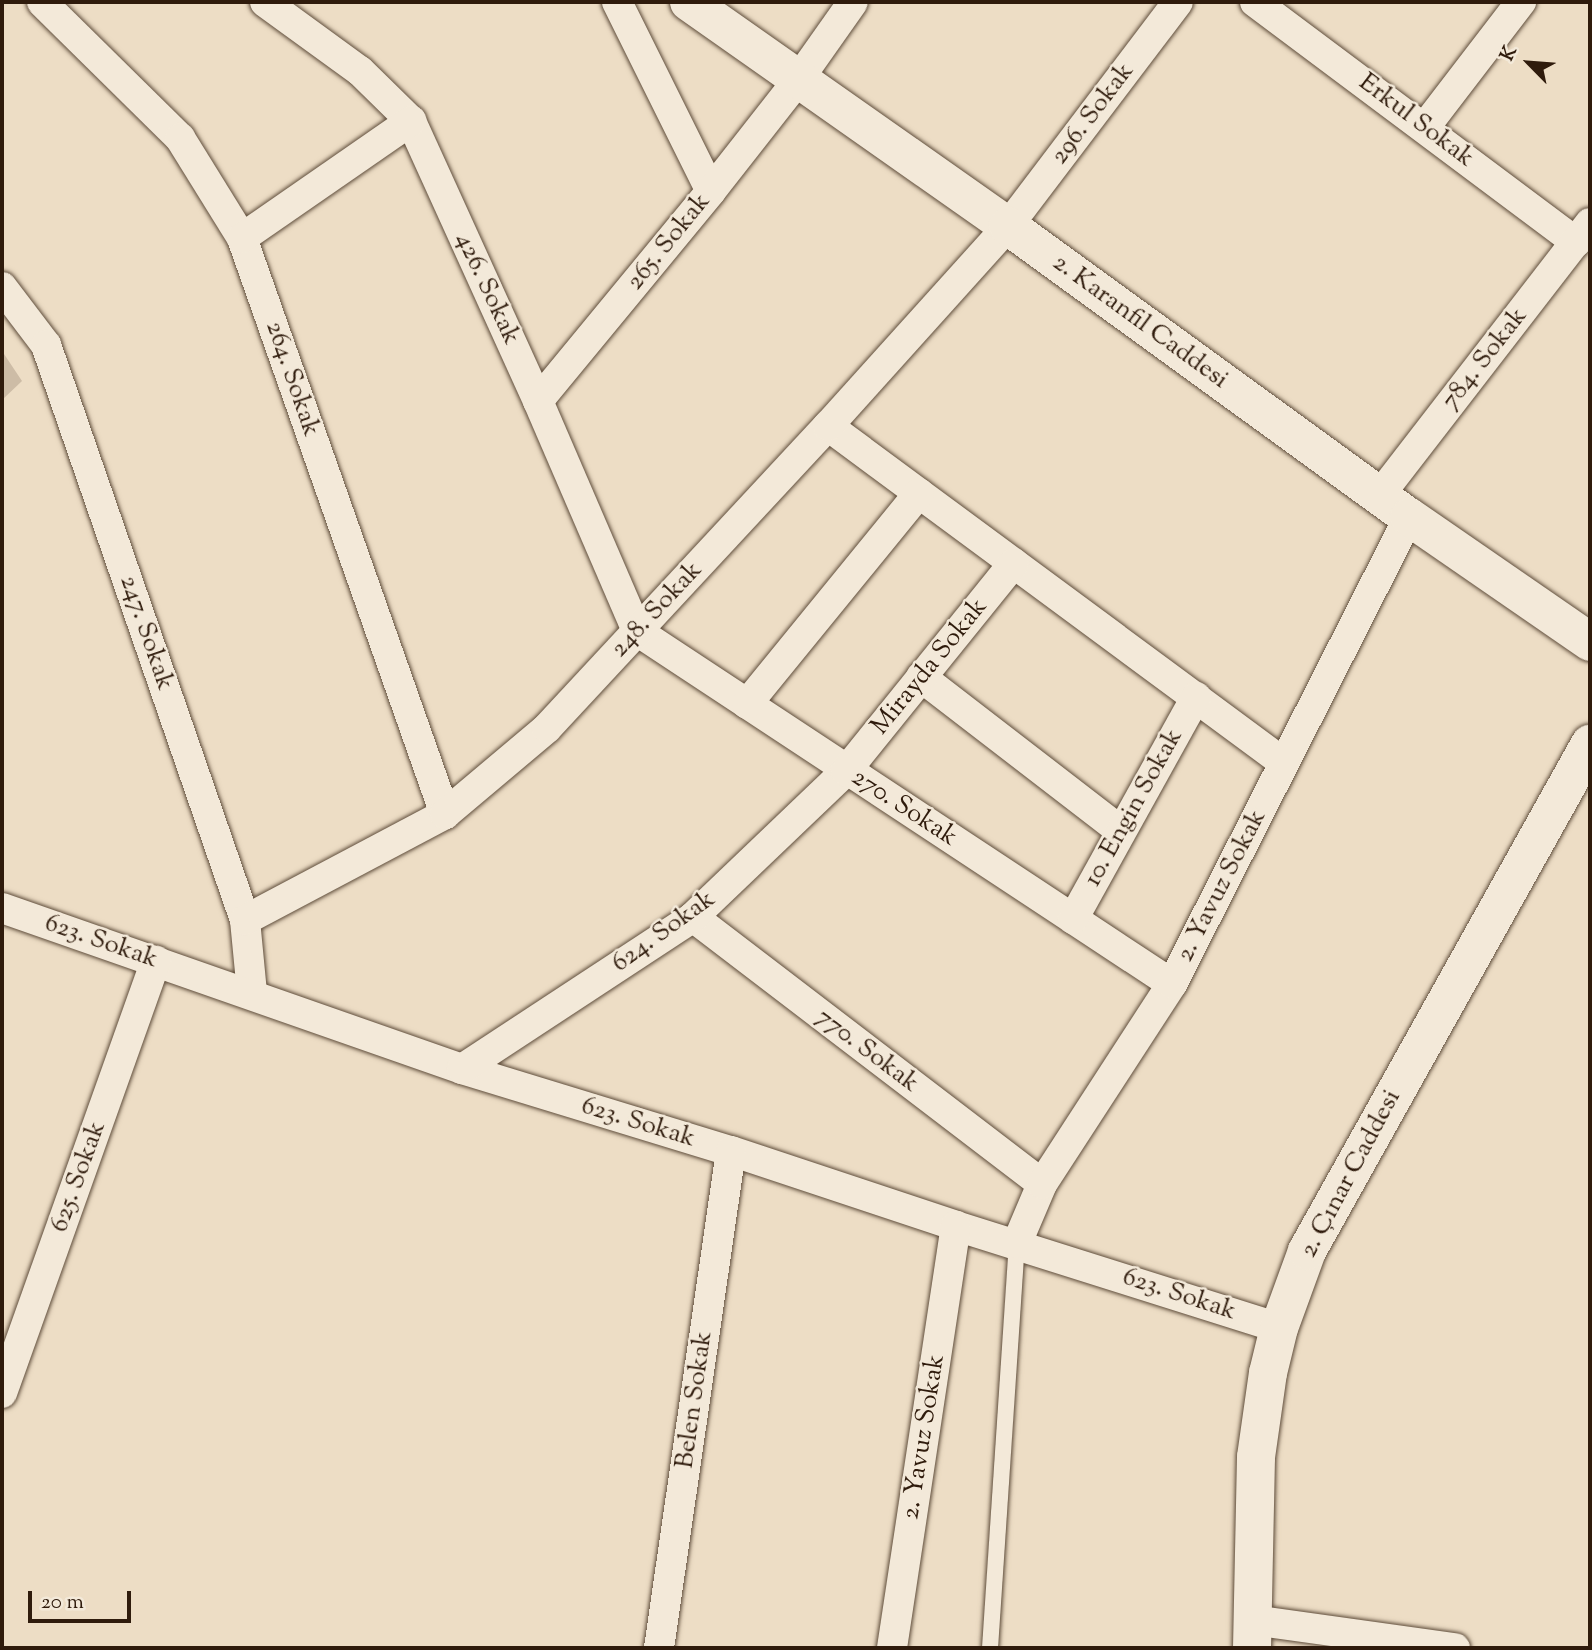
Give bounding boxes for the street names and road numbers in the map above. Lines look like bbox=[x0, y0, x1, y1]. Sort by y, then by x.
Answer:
street label: 296. Sokak bbox=[1045, 57, 1141, 171]
street label: Erkul Sokak bbox=[1352, 67, 1480, 175]
street label: 265. Sokak bbox=[620, 187, 718, 297]
street label: 426. Sokak bbox=[448, 228, 526, 350]
street label: 2. Karanfil Caddesi bbox=[1046, 248, 1234, 396]
street label: 784. Sokak bbox=[1435, 302, 1535, 416]
street label: 264. Sokak bbox=[258, 317, 326, 441]
street label: 248. Sokak bbox=[605, 555, 709, 665]
street label: 247. Sokak bbox=[112, 572, 180, 694]
street label: Mirayda Sokak bbox=[865, 592, 995, 742]
street label: 10. Engin Sokak bbox=[1078, 724, 1190, 892]
street label: 270. Sokak bbox=[845, 762, 963, 854]
street label: 2. Yavuz Sokak bbox=[1170, 805, 1274, 967]
street label: 624. Sokak bbox=[606, 884, 722, 980]
street label: 623. Sokak bbox=[40, 908, 162, 976]
street label: 770. Sokak bbox=[809, 1002, 925, 1100]
street label: 2. Çınar Caddesi bbox=[1294, 1085, 1408, 1263]
street label: 623. Sokak bbox=[577, 1091, 699, 1155]
street label: 625. Sokak bbox=[45, 1117, 113, 1237]
street label: 623. Sokak bbox=[1118, 1262, 1240, 1328]
street label: Belen Sokak bbox=[670, 1329, 720, 1471]
street label: 2. Yavuz Sokak bbox=[896, 1352, 952, 1522]

